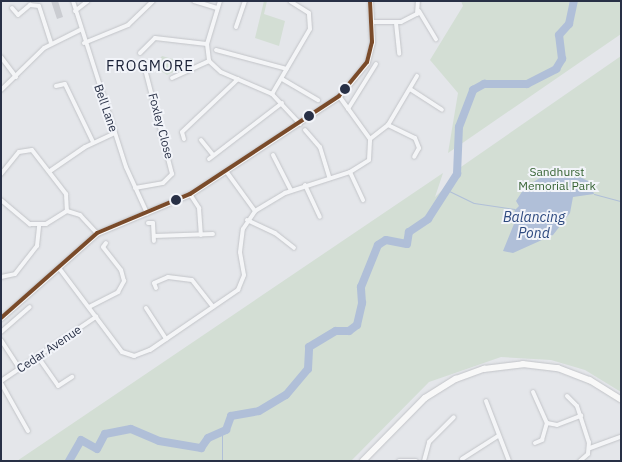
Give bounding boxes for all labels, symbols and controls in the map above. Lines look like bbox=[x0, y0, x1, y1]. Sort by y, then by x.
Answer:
district label: FROGMORE bbox=[105, 57, 195, 75]
street label: Bell Lane bbox=[91, 82, 121, 134]
unlabelled marker bbox=[340, 84, 350, 94]
street label: Foxley Close bbox=[145, 92, 177, 160]
unlabelled marker bbox=[304, 111, 314, 121]
park label: Sandhurst Memorial Park bbox=[518, 165, 596, 193]
unlabelled marker bbox=[171, 195, 181, 205]
water label: Balancing Pond bbox=[503, 209, 565, 242]
street label: Cedar Avenue bbox=[14, 322, 84, 376]

